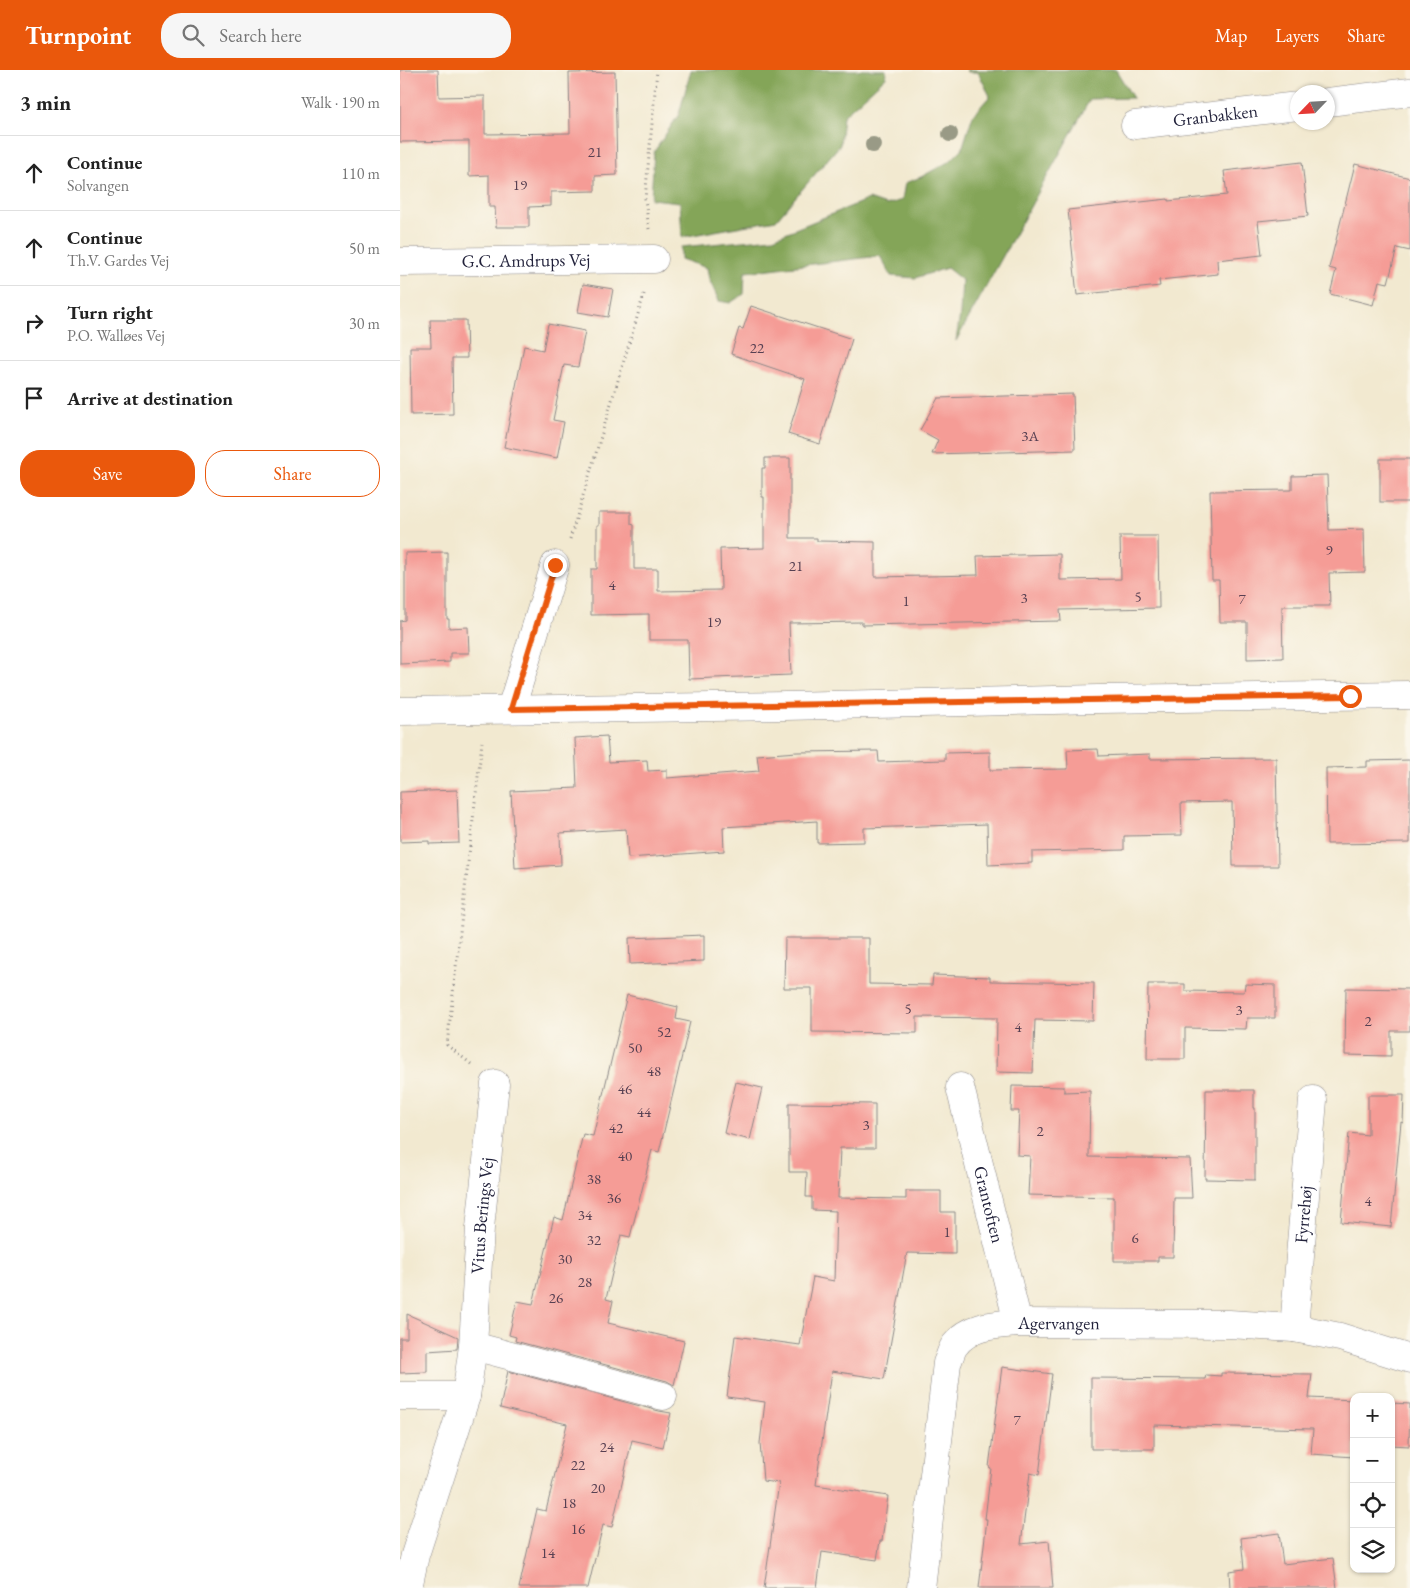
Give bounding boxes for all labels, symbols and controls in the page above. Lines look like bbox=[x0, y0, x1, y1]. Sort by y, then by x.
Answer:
search box bbox=[161, 13, 511, 58]
text: Turnpoint bbox=[25, 20, 131, 51]
icon: search bbox=[179, 21, 207, 49]
text: Search here bbox=[219, 23, 302, 48]
text: Map bbox=[1215, 24, 1247, 47]
text: Layers bbox=[1275, 24, 1319, 47]
text: Share bbox=[1347, 24, 1385, 47]
north arrow bbox=[1290, 85, 1335, 130]
text: 3 min bbox=[20, 89, 71, 116]
text: Walk · 190 m bbox=[301, 92, 380, 113]
street label: Granbakken bbox=[1172, 99, 1260, 131]
house number: 21 bbox=[588, 142, 602, 161]
text: Continue bbox=[67, 150, 142, 175]
icon: ahead bbox=[20, 159, 48, 187]
text: 110 m bbox=[341, 163, 380, 184]
text: Solvangen bbox=[67, 175, 129, 196]
house number: 19 bbox=[513, 175, 527, 194]
text: Continue bbox=[67, 225, 142, 250]
icon: ahead bbox=[20, 234, 48, 262]
text: 50 m bbox=[349, 238, 380, 259]
street label: G.C. Amdrups Vej bbox=[462, 248, 590, 272]
text: Th.V. Gardes Vej bbox=[67, 250, 169, 271]
text: Turn right bbox=[67, 300, 153, 325]
icon: right bbox=[20, 309, 48, 337]
text: 30 m bbox=[349, 313, 380, 334]
text: P.O. Walløes Vej bbox=[67, 325, 165, 346]
house number: 22 bbox=[750, 338, 765, 357]
icon: arrive bbox=[20, 384, 48, 412]
text: Arrive at destination bbox=[67, 386, 233, 411]
house number: 3A bbox=[1021, 426, 1039, 445]
button: Save bbox=[20, 450, 195, 497]
button: Share bbox=[205, 450, 380, 497]
house number: 9 bbox=[1325, 540, 1333, 559]
route end bbox=[544, 554, 567, 577]
house number: 21 bbox=[789, 556, 803, 575]
house number: 4 bbox=[608, 575, 616, 594]
house number: 5 bbox=[1134, 587, 1142, 606]
house number: 3 bbox=[1020, 588, 1028, 607]
house number: 7 bbox=[1238, 589, 1246, 608]
house number: 1 bbox=[902, 591, 910, 610]
house number: 19 bbox=[707, 612, 721, 631]
route start bbox=[1339, 685, 1362, 708]
house number: 5 bbox=[904, 999, 912, 1018]
house number: 3 bbox=[1235, 1000, 1243, 1019]
house number: 2 bbox=[1364, 1011, 1372, 1030]
house number: 4 bbox=[1014, 1017, 1022, 1036]
house number: 52 bbox=[657, 1022, 672, 1041]
house number: 50 bbox=[628, 1038, 642, 1057]
house number: 48 bbox=[647, 1061, 661, 1080]
house number: 46 bbox=[618, 1079, 632, 1098]
house number: 44 bbox=[637, 1102, 652, 1121]
house number: 3 bbox=[862, 1115, 870, 1134]
house number: 42 bbox=[609, 1118, 624, 1137]
house number: 2 bbox=[1036, 1121, 1044, 1140]
house number: 40 bbox=[618, 1146, 632, 1165]
street label: Vitus Berings Vej bbox=[465, 1156, 498, 1274]
street label: Grantoften bbox=[969, 1164, 1010, 1246]
house number: 38 bbox=[587, 1169, 601, 1188]
street label: Fyrrehøj bbox=[1289, 1185, 1317, 1244]
house number: 36 bbox=[607, 1188, 621, 1207]
house number: 4 bbox=[1364, 1191, 1372, 1210]
house number: 34 bbox=[578, 1205, 593, 1224]
house number: 1 bbox=[943, 1222, 951, 1241]
house number: 6 bbox=[1131, 1228, 1139, 1247]
house number: 32 bbox=[587, 1230, 602, 1249]
house number: 30 bbox=[558, 1249, 572, 1268]
house number: 28 bbox=[578, 1272, 592, 1291]
house number: 26 bbox=[549, 1288, 563, 1307]
street label: Agervangen bbox=[1017, 1311, 1100, 1334]
map controls bbox=[1350, 1393, 1395, 1573]
button: + bbox=[1350, 1393, 1395, 1438]
house number: 7 bbox=[1013, 1410, 1021, 1429]
house number: 24 bbox=[600, 1437, 615, 1456]
button: − bbox=[1350, 1438, 1395, 1483]
house number: 22 bbox=[571, 1455, 586, 1474]
house number: 20 bbox=[591, 1478, 605, 1497]
button: locate bbox=[1350, 1483, 1395, 1528]
house number: 18 bbox=[562, 1493, 576, 1512]
house number: 16 bbox=[571, 1519, 585, 1538]
button: layers bbox=[1350, 1528, 1395, 1573]
house number: 14 bbox=[541, 1543, 556, 1562]

